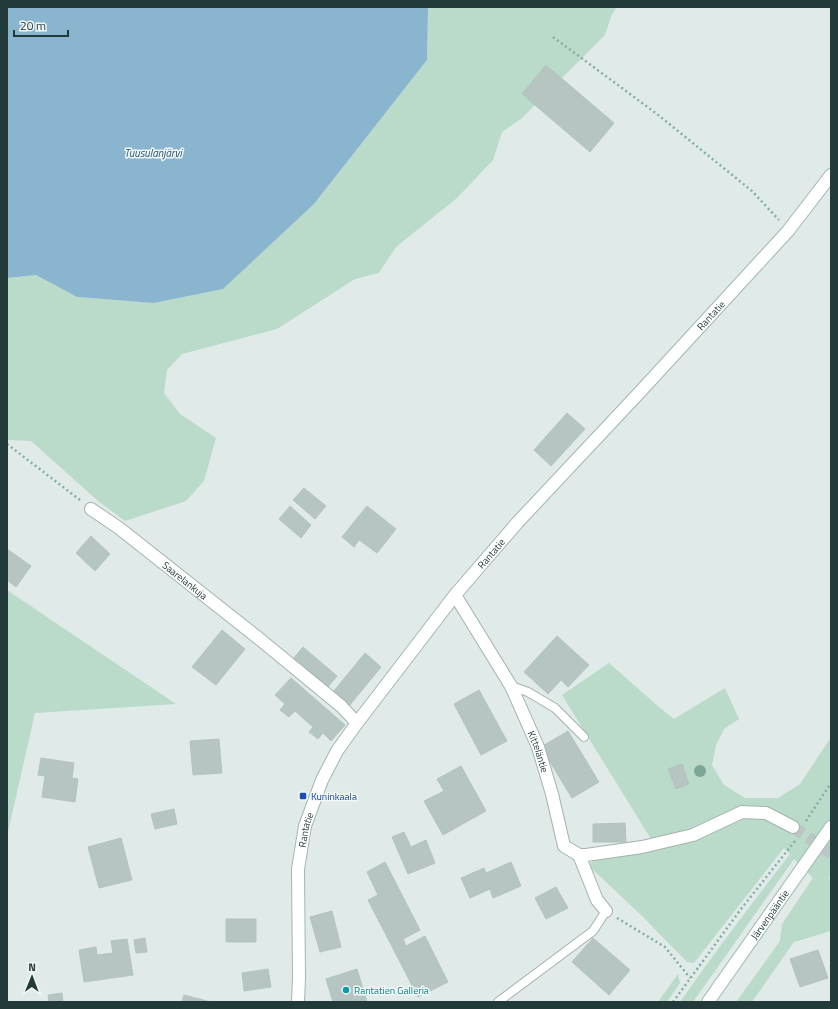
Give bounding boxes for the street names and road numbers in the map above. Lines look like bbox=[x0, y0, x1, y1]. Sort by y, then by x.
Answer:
street label: Rantatie bbox=[693, 297, 728, 333]
street label: Rantatie bbox=[474, 535, 508, 572]
street label: Saarelankuja bbox=[159, 558, 211, 603]
street label: Kitteläntie bbox=[524, 728, 553, 774]
street label: Rantatie bbox=[294, 810, 317, 848]
street label: Järvenpääntie bbox=[747, 886, 792, 942]

